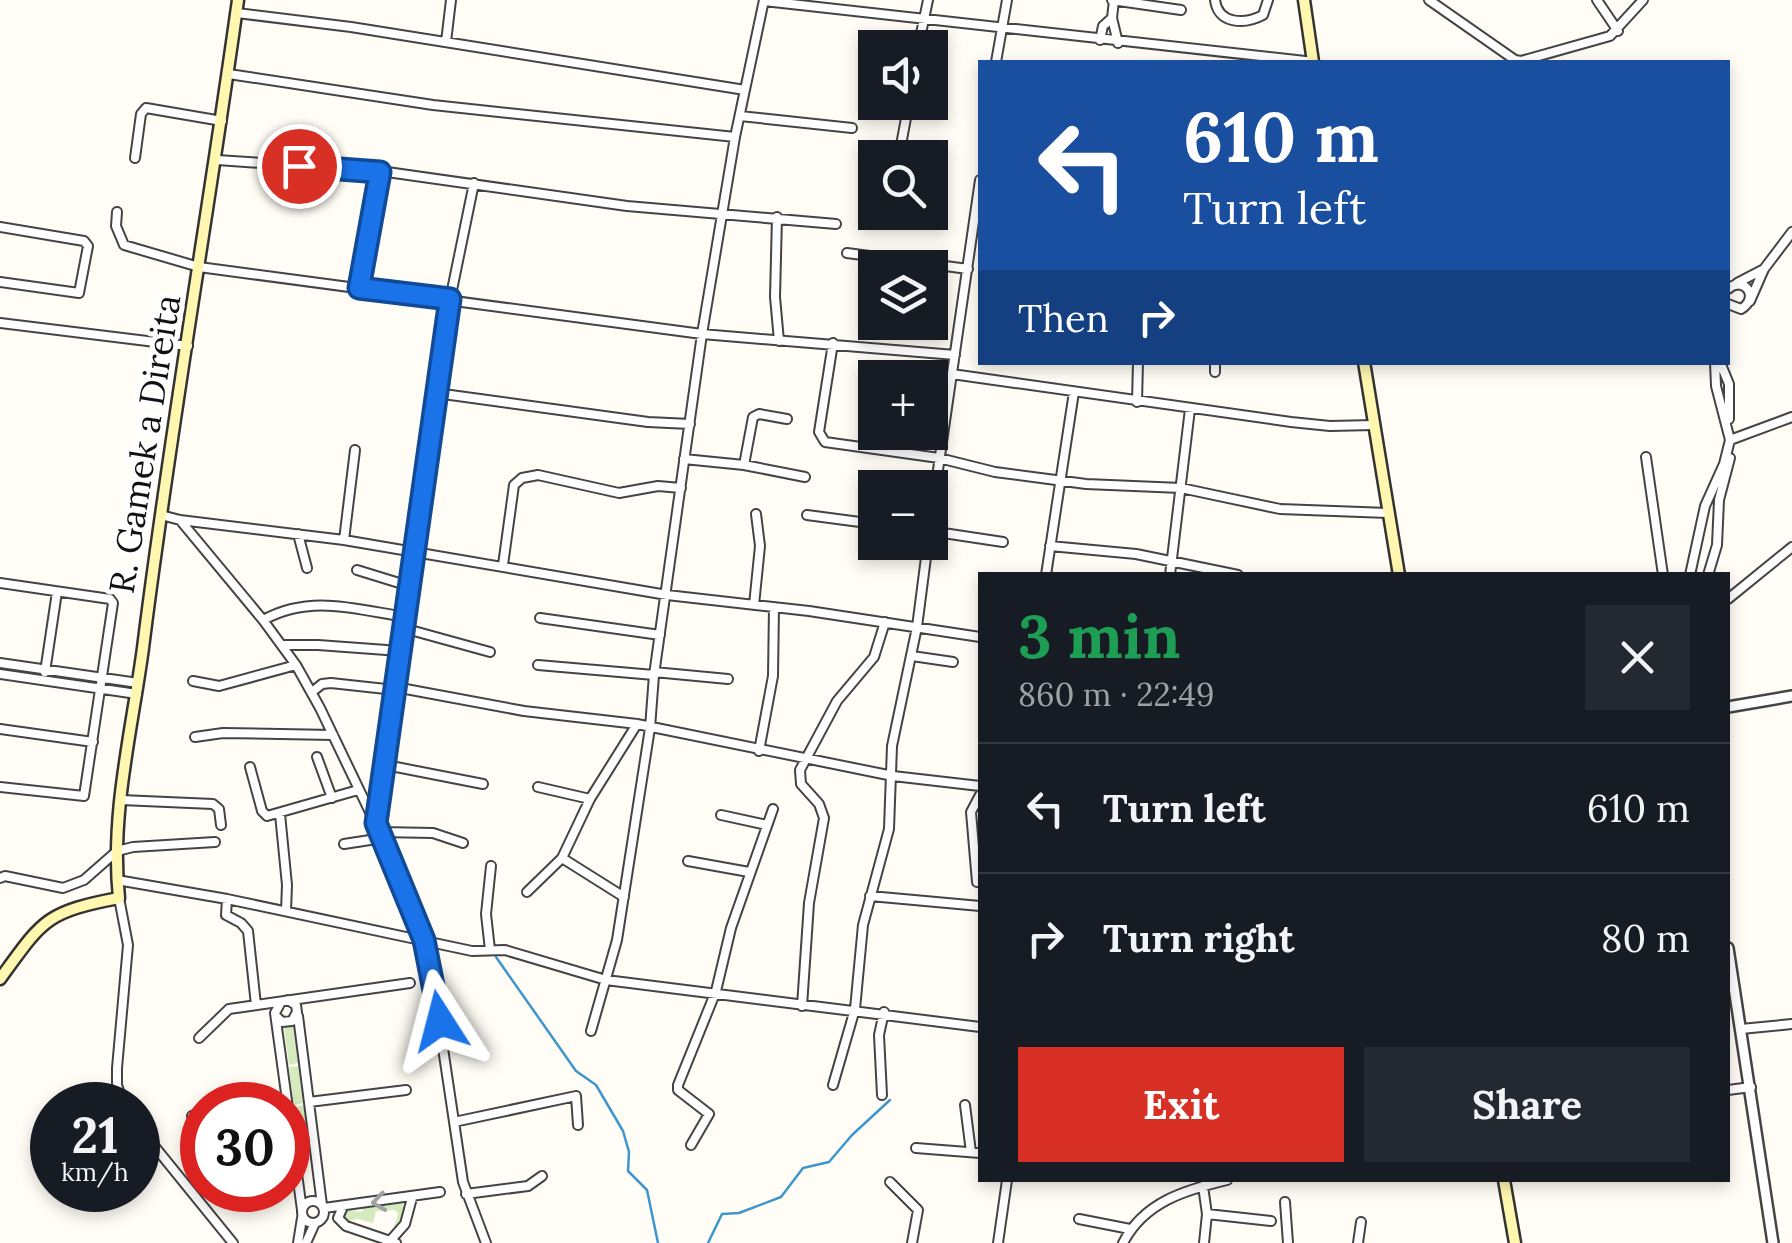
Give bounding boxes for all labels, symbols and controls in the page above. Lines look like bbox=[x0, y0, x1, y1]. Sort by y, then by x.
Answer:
map controls bbox=[858, 30, 948, 560]
button: sound bbox=[858, 30, 948, 120]
text: 610 m bbox=[1183, 92, 1379, 181]
icon: left bbox=[1018, 100, 1148, 230]
pin bbox=[257, 124, 342, 209]
icon: arrive bbox=[272, 139, 327, 194]
button: search bbox=[858, 140, 948, 230]
text: Turn left bbox=[1183, 179, 1366, 236]
button: layers bbox=[858, 250, 948, 340]
icon: right bbox=[1129, 290, 1184, 345]
street label: R. Gamek a Direita bbox=[99, 291, 190, 596]
text: Then bbox=[1018, 294, 1109, 342]
button: + bbox=[858, 360, 948, 450]
button: − bbox=[858, 470, 948, 560]
text: 3 min bbox=[1018, 598, 1180, 674]
button: close bbox=[1585, 605, 1690, 710]
text: 860 m · 22:49 bbox=[1018, 674, 1214, 715]
icon: left bbox=[1018, 781, 1073, 836]
text: Turn left bbox=[1103, 784, 1266, 832]
text: 610 m bbox=[1587, 784, 1690, 832]
icon: right bbox=[1018, 911, 1073, 966]
text: Turn right bbox=[1103, 914, 1294, 962]
text: 80 m bbox=[1601, 914, 1690, 962]
position arrow bbox=[388, 969, 492, 1073]
button: Exit bbox=[1018, 1047, 1344, 1162]
button: Share bbox=[1364, 1047, 1690, 1162]
speed limit sign: 30 bbox=[180, 1082, 310, 1212]
text: 21 bbox=[72, 1103, 118, 1167]
text: km/h bbox=[61, 1156, 129, 1188]
one-way arrow bbox=[371, 1191, 387, 1212]

